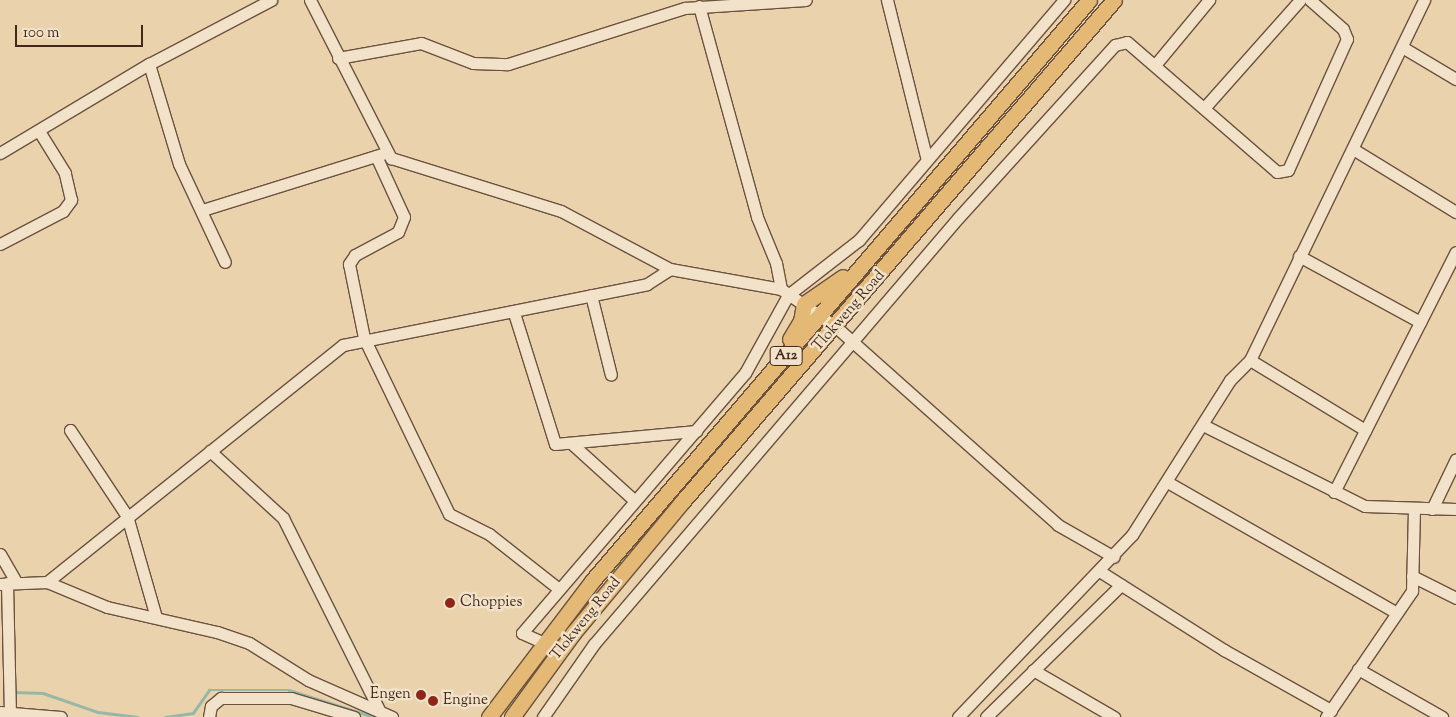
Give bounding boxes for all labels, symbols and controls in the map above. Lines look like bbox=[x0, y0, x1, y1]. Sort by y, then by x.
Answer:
scale bar bbox=[18, 15, 145, 47]
text: 100 m bbox=[23, 23, 59, 44]
street label: Tlokweng Road bbox=[809, 267, 889, 355]
road number: A12 bbox=[768, 344, 804, 368]
street label: Tlokweng Road bbox=[547, 574, 625, 664]
place label: Choppies bbox=[460, 594, 522, 612]
marker: Choppies bbox=[444, 597, 456, 609]
place label: Engen bbox=[370, 686, 411, 704]
marker: Engen bbox=[415, 689, 427, 701]
place label: Engine bbox=[443, 692, 488, 710]
marker: Engine bbox=[427, 695, 439, 707]

